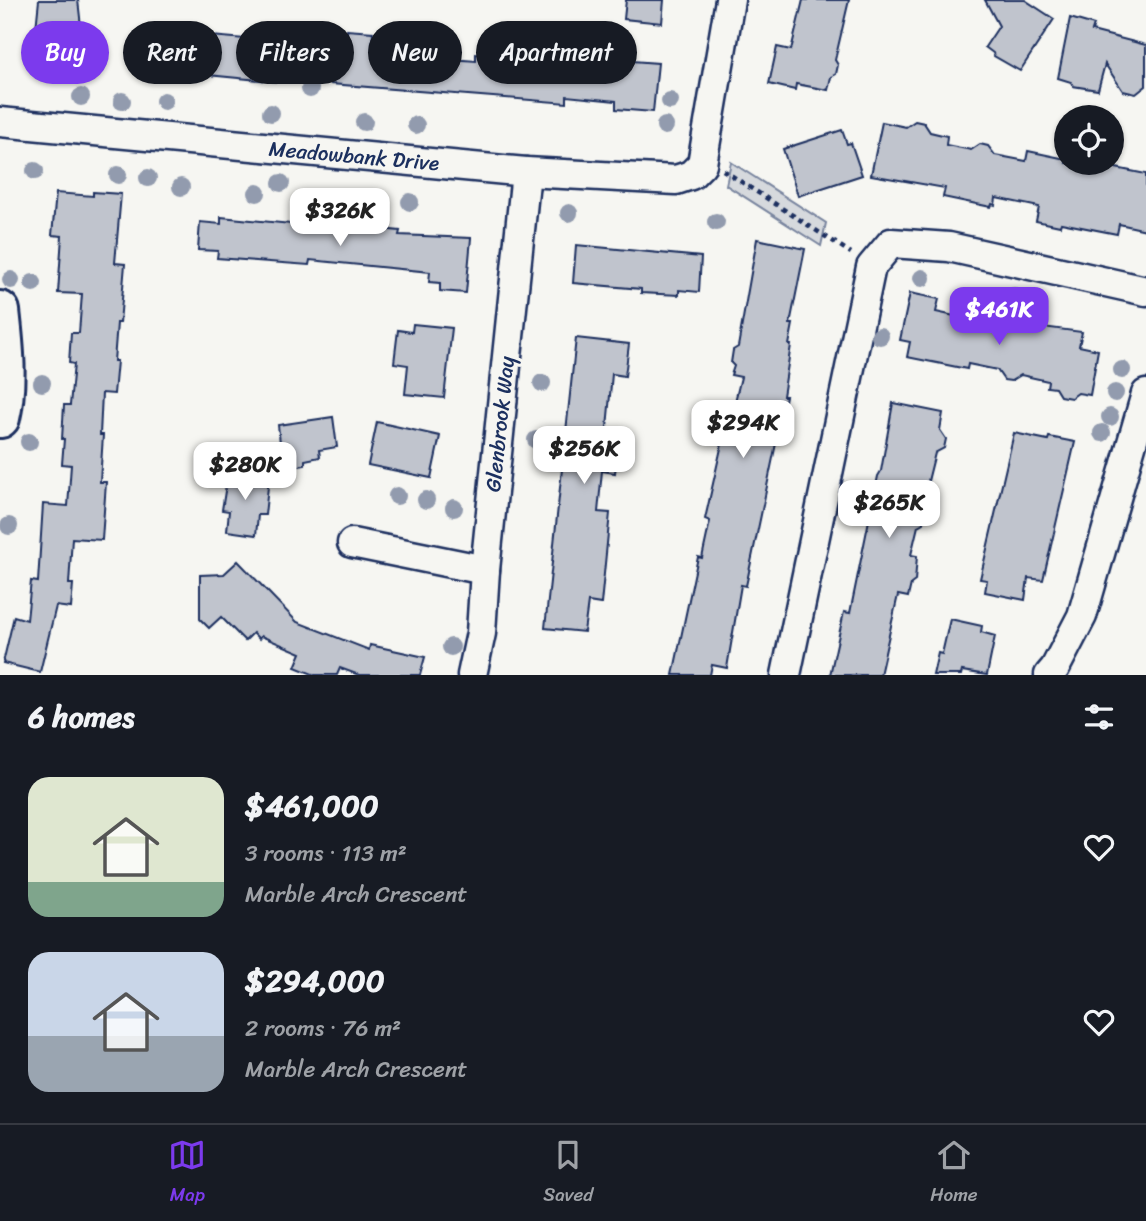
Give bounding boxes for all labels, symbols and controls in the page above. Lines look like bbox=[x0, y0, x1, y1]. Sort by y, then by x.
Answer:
chip: Buy bbox=[21, 21, 109, 84]
chip: Rent bbox=[123, 21, 222, 84]
chip: Filters bbox=[236, 21, 354, 84]
chip: New bbox=[368, 21, 462, 84]
chip: Apartment bbox=[476, 21, 637, 84]
map controls bbox=[1054, 105, 1124, 175]
button: locate bbox=[1054, 105, 1124, 175]
street label: Meadowbank Drive bbox=[267, 130, 441, 182]
pin: $326K bbox=[291, 188, 389, 248]
text: $326K bbox=[306, 190, 374, 231]
pin: $461K bbox=[950, 288, 1048, 347]
text: $461K bbox=[966, 289, 1032, 330]
street label: Glenbrook Way bbox=[474, 354, 526, 494]
pin: $294K bbox=[694, 400, 792, 460]
text: $294K bbox=[707, 402, 779, 443]
pin: $256K bbox=[535, 426, 633, 486]
text: $256K bbox=[549, 428, 619, 469]
pin: $280K bbox=[196, 442, 294, 502]
text: $280K bbox=[209, 444, 281, 485]
pin: $265K bbox=[840, 480, 938, 540]
text: $265K bbox=[854, 482, 924, 523]
text: 6 homes bbox=[28, 690, 135, 744]
icon: filters bbox=[1080, 698, 1118, 736]
text: $461,000 bbox=[245, 779, 379, 833]
icon: home bbox=[84, 805, 168, 889]
icon: heart bbox=[1080, 828, 1118, 866]
text: 3 rooms · 113 m² bbox=[245, 833, 407, 874]
text: Marble Arch Crescent bbox=[245, 874, 467, 915]
text: $294,000 bbox=[245, 954, 385, 1008]
icon: home bbox=[84, 980, 168, 1064]
icon: heart bbox=[1080, 1003, 1118, 1041]
text: 2 rooms · 76 m² bbox=[245, 1008, 401, 1049]
text: Marble Arch Crescent bbox=[245, 1049, 467, 1090]
tab: Map bbox=[168, 1136, 206, 1211]
tab: Saved bbox=[543, 1136, 593, 1211]
tab: Home bbox=[930, 1136, 978, 1211]

